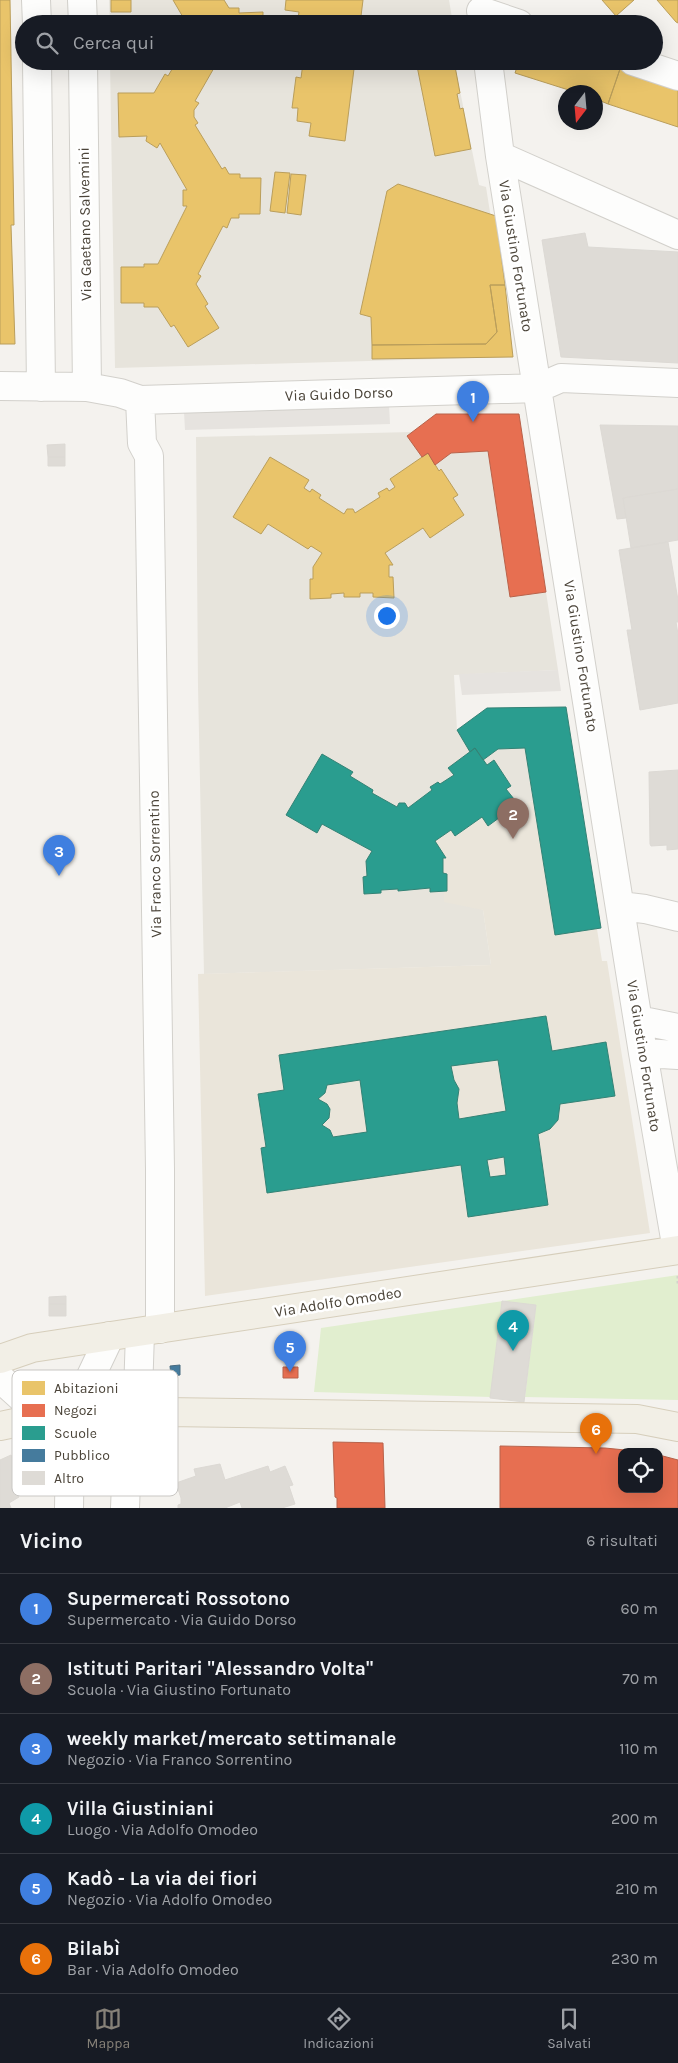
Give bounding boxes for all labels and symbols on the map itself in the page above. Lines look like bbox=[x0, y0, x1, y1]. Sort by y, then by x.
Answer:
north arrow bbox=[558, 85, 603, 130]
street label: Via Gaetano Salvemini bbox=[75, 147, 95, 301]
street label: Via Giustino Fortunato bbox=[495, 179, 537, 333]
pin: 1 bbox=[457, 381, 489, 422]
street label: Via Guido Dorso bbox=[285, 383, 393, 405]
street label: Via Giustino Fortunato bbox=[560, 579, 602, 733]
your location bbox=[374, 603, 400, 629]
street label: Via Franco Sorrentino bbox=[145, 790, 165, 938]
pin: 2 bbox=[497, 798, 529, 839]
pin: 3 bbox=[43, 835, 75, 876]
street label: Via Giustino Fortunato bbox=[623, 979, 665, 1133]
street label: Via Adolfo Omodeo bbox=[273, 1283, 403, 1321]
pin: 4 bbox=[497, 1310, 529, 1351]
pin: 5 bbox=[274, 1331, 306, 1372]
legend bbox=[12, 1370, 178, 1496]
text: Abitazioni bbox=[54, 1380, 119, 1397]
text: Negozi bbox=[54, 1402, 97, 1419]
pin: 6 bbox=[580, 1413, 612, 1454]
text: Scuole bbox=[54, 1425, 97, 1442]
text: Pubblico bbox=[54, 1447, 110, 1464]
text: Altro bbox=[54, 1470, 84, 1487]

